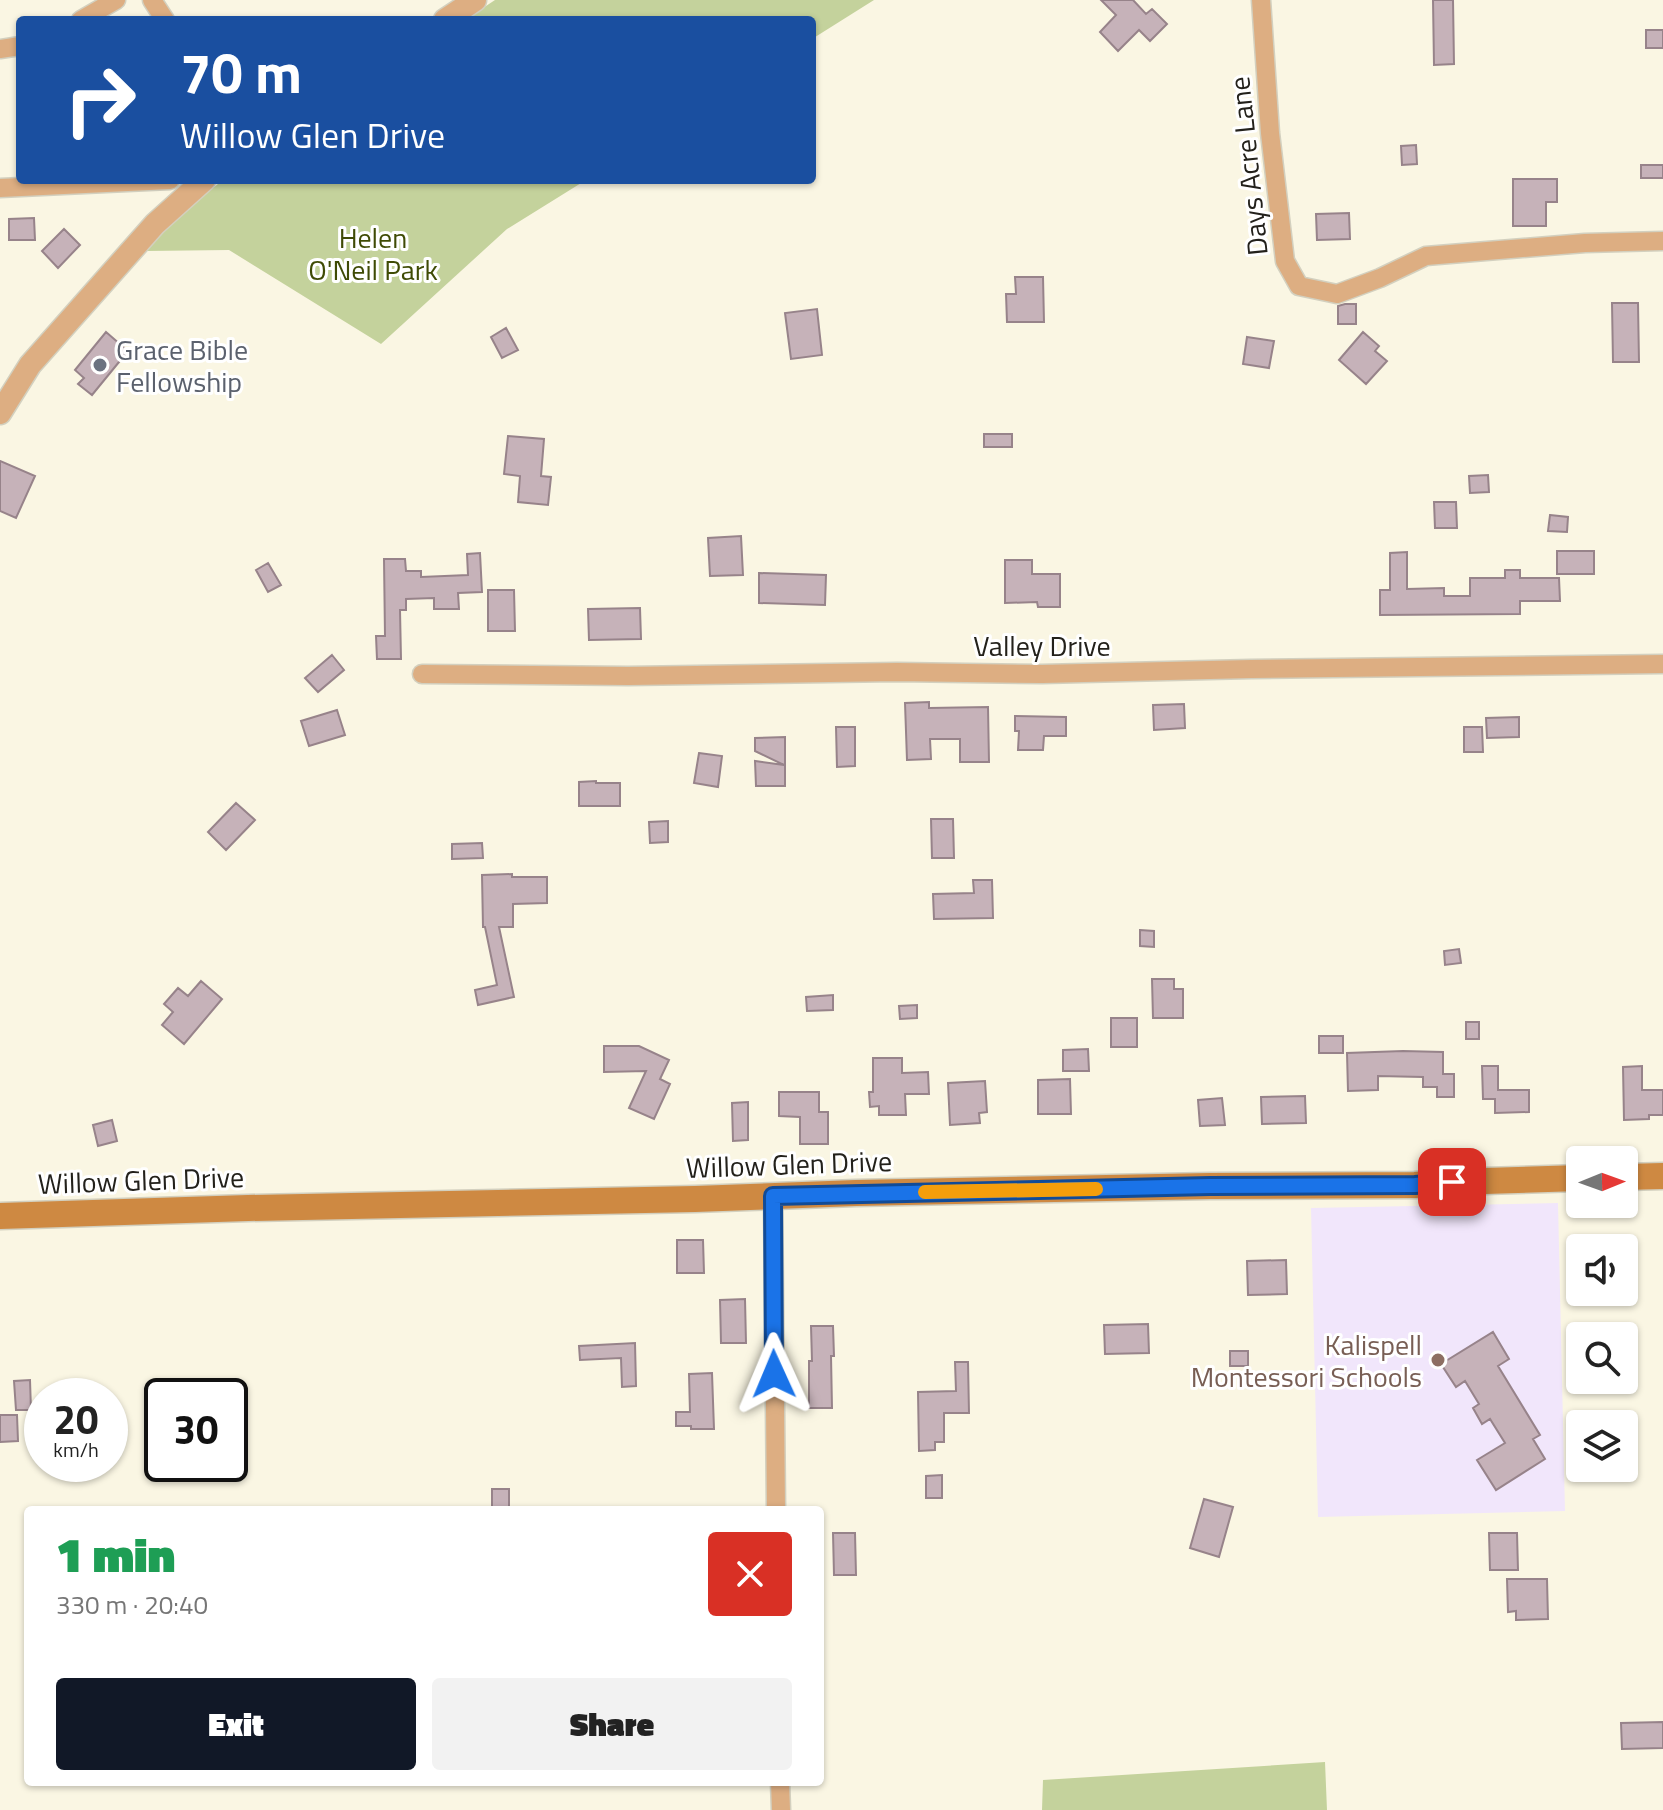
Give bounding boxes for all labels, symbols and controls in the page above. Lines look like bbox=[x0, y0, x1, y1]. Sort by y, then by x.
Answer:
text: 70 m bbox=[180, 30, 302, 115]
icon: right bbox=[48, 48, 152, 152]
street label: Days Acre Lane bbox=[1217, 74, 1279, 258]
text: Willow Glen Drive bbox=[180, 107, 445, 162]
park label: Helen O'Neil Park bbox=[308, 216, 438, 291]
place label: Grace Bible Fellowship bbox=[116, 328, 248, 403]
marker: Grace Bible Fellowship bbox=[91, 356, 109, 374]
street label: Valley Drive bbox=[973, 624, 1111, 667]
street label: Willow Glen Drive bbox=[685, 1139, 893, 1189]
north arrow bbox=[1566, 1146, 1638, 1218]
map controls bbox=[1566, 1146, 1638, 1482]
pin bbox=[1418, 1148, 1486, 1216]
street label: Willow Glen Drive bbox=[37, 1155, 245, 1205]
icon: arrive bbox=[1430, 1160, 1474, 1204]
button: sound bbox=[1566, 1234, 1638, 1306]
button: search bbox=[1566, 1322, 1638, 1394]
place label: Kalispell Montessori Schools bbox=[1191, 1323, 1422, 1398]
position arrow bbox=[732, 1332, 816, 1416]
marker: Kalispell Montessori Schools bbox=[1429, 1351, 1447, 1369]
speed limit sign: 30 bbox=[144, 1378, 248, 1482]
text: 20 bbox=[54, 1389, 98, 1450]
button: layers bbox=[1566, 1410, 1638, 1482]
text: km/h bbox=[53, 1434, 99, 1465]
text: 1 min bbox=[56, 1518, 175, 1591]
button: close bbox=[708, 1532, 792, 1616]
text: 330 m · 20:40 bbox=[56, 1585, 208, 1624]
button: Exit bbox=[56, 1678, 416, 1770]
button: Share bbox=[432, 1678, 792, 1770]

